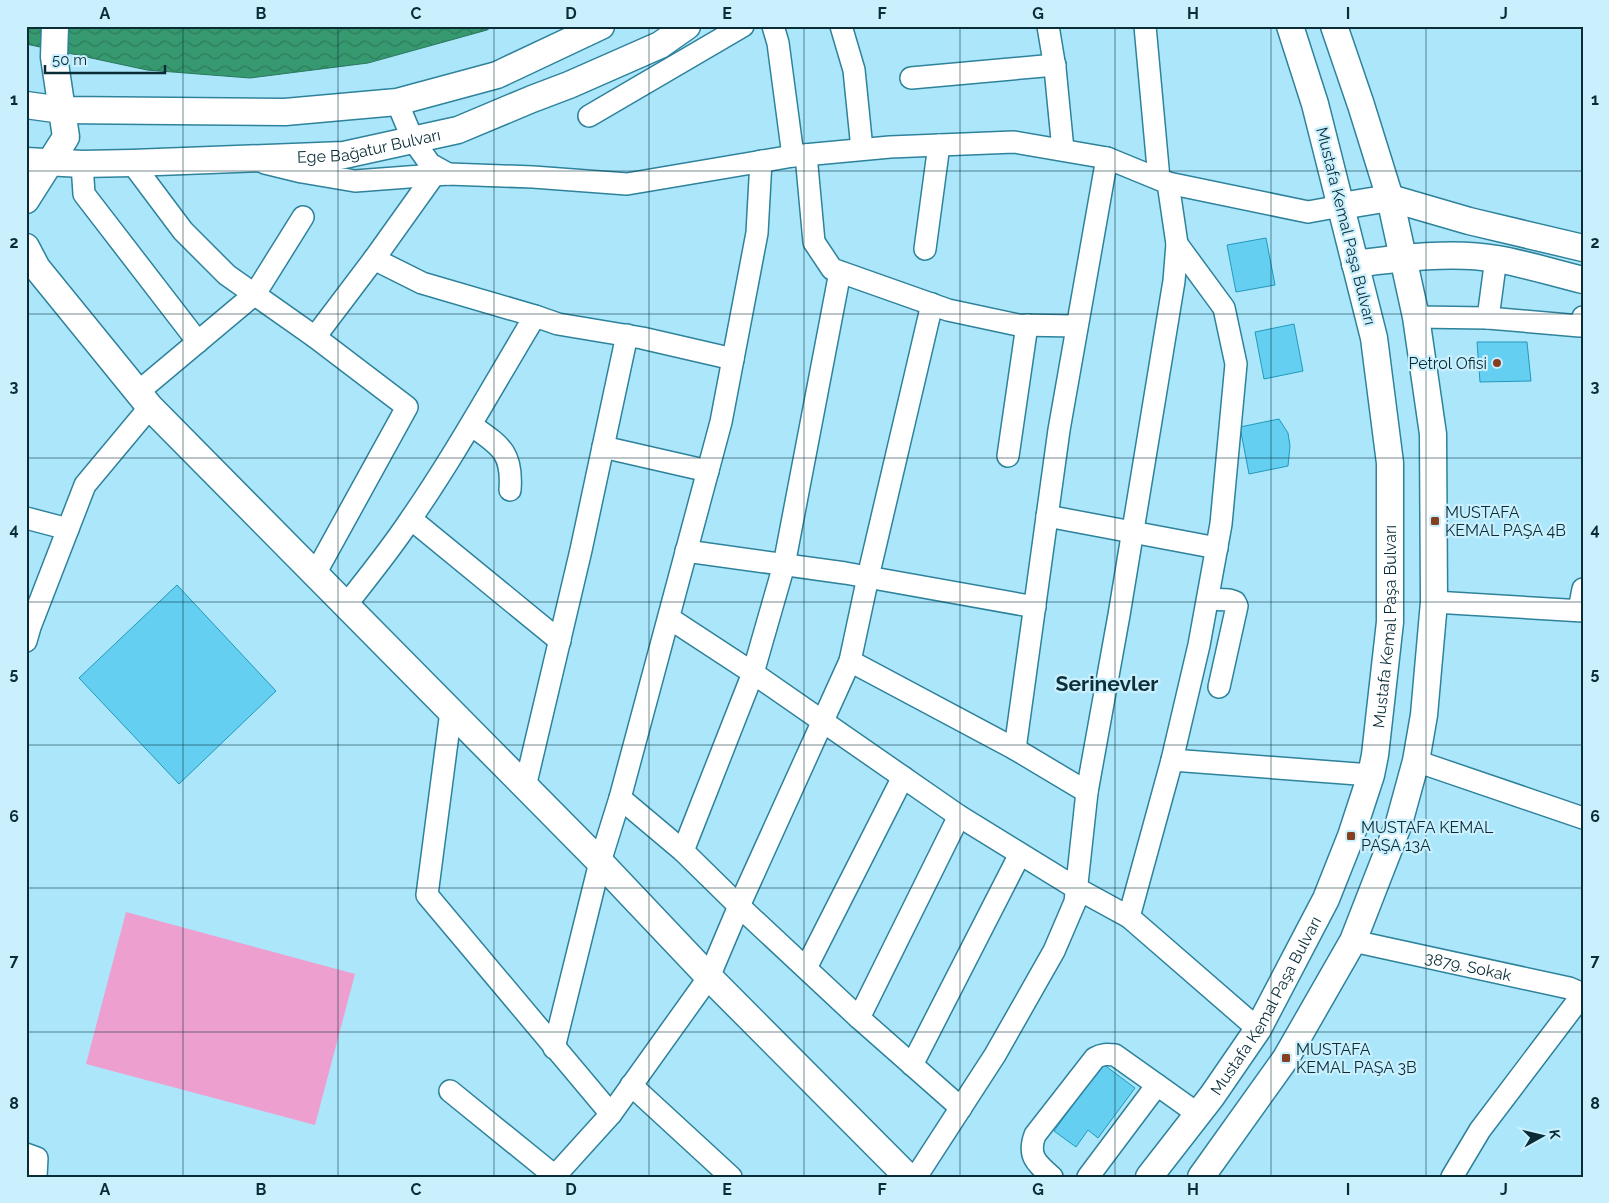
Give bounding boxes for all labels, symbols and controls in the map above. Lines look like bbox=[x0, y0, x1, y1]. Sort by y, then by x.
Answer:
text: A bbox=[100, 4, 111, 23]
text: B bbox=[256, 4, 267, 23]
text: C bbox=[411, 4, 422, 23]
text: D bbox=[565, 4, 577, 23]
text: E bbox=[722, 4, 732, 23]
text: F bbox=[877, 4, 887, 23]
text: G bbox=[1032, 4, 1044, 23]
text: H bbox=[1187, 4, 1199, 23]
text: I bbox=[1346, 4, 1350, 23]
text: J bbox=[1500, 4, 1508, 23]
scale bar bbox=[45, 42, 165, 74]
text: 50 m bbox=[52, 51, 87, 69]
text: 1 bbox=[10, 90, 18, 109]
text: 1 bbox=[1591, 90, 1599, 109]
street label: Ege Bağatur Bulvarı bbox=[297, 125, 442, 166]
street label: Mustafa Kemal Paşa Bulvarı bbox=[1312, 125, 1380, 327]
text: 2 bbox=[9, 233, 19, 252]
text: 2 bbox=[1590, 233, 1600, 252]
place label: Petrol Ofisi bbox=[1408, 354, 1487, 373]
marker: Petrol Ofisi bbox=[1491, 357, 1503, 369]
text: 3 bbox=[10, 377, 19, 396]
text: 3 bbox=[1591, 377, 1600, 396]
place label: MUSTAFA KEMAL PAŞA 4B bbox=[1445, 503, 1566, 540]
marker: MUSTAFA KEMAL PAŞA 4B bbox=[1429, 515, 1441, 527]
text: 4 bbox=[9, 520, 19, 539]
text: 4 bbox=[1590, 520, 1600, 539]
street label: Mustafa Kemal Paşa Bulvarı bbox=[1369, 525, 1400, 729]
text: 5 bbox=[10, 664, 19, 683]
text: 5 bbox=[1591, 664, 1600, 683]
district label: Serinevler bbox=[1056, 671, 1158, 696]
text: 6 bbox=[9, 807, 19, 826]
text: 6 bbox=[1590, 807, 1600, 826]
place label: MUSTAFA KEMAL PAŞA 13A bbox=[1361, 818, 1494, 855]
marker: MUSTAFA KEMAL PAŞA 13A bbox=[1345, 830, 1357, 842]
street label: Mustafa Kemal Paşa Bulvarı bbox=[1206, 913, 1325, 1098]
street label: 3879. Sokak bbox=[1423, 947, 1514, 985]
text: 7 bbox=[10, 951, 19, 970]
text: 7 bbox=[1591, 951, 1600, 970]
place label: MUSTAFA KEMAL PAŞA 3B bbox=[1296, 1040, 1417, 1077]
marker: MUSTAFA KEMAL PAŞA 3B bbox=[1280, 1052, 1292, 1064]
text: 8 bbox=[9, 1094, 19, 1113]
text: 8 bbox=[1590, 1094, 1600, 1113]
north arrow bbox=[1516, 1110, 1566, 1160]
text: K bbox=[1546, 1128, 1564, 1141]
text: A bbox=[100, 1180, 111, 1199]
text: B bbox=[256, 1180, 267, 1199]
text: C bbox=[411, 1180, 422, 1199]
text: D bbox=[565, 1180, 577, 1199]
text: E bbox=[722, 1180, 732, 1199]
text: F bbox=[877, 1180, 887, 1199]
text: G bbox=[1032, 1180, 1044, 1199]
text: H bbox=[1187, 1180, 1199, 1199]
text: I bbox=[1346, 1180, 1350, 1199]
text: J bbox=[1500, 1180, 1508, 1199]

